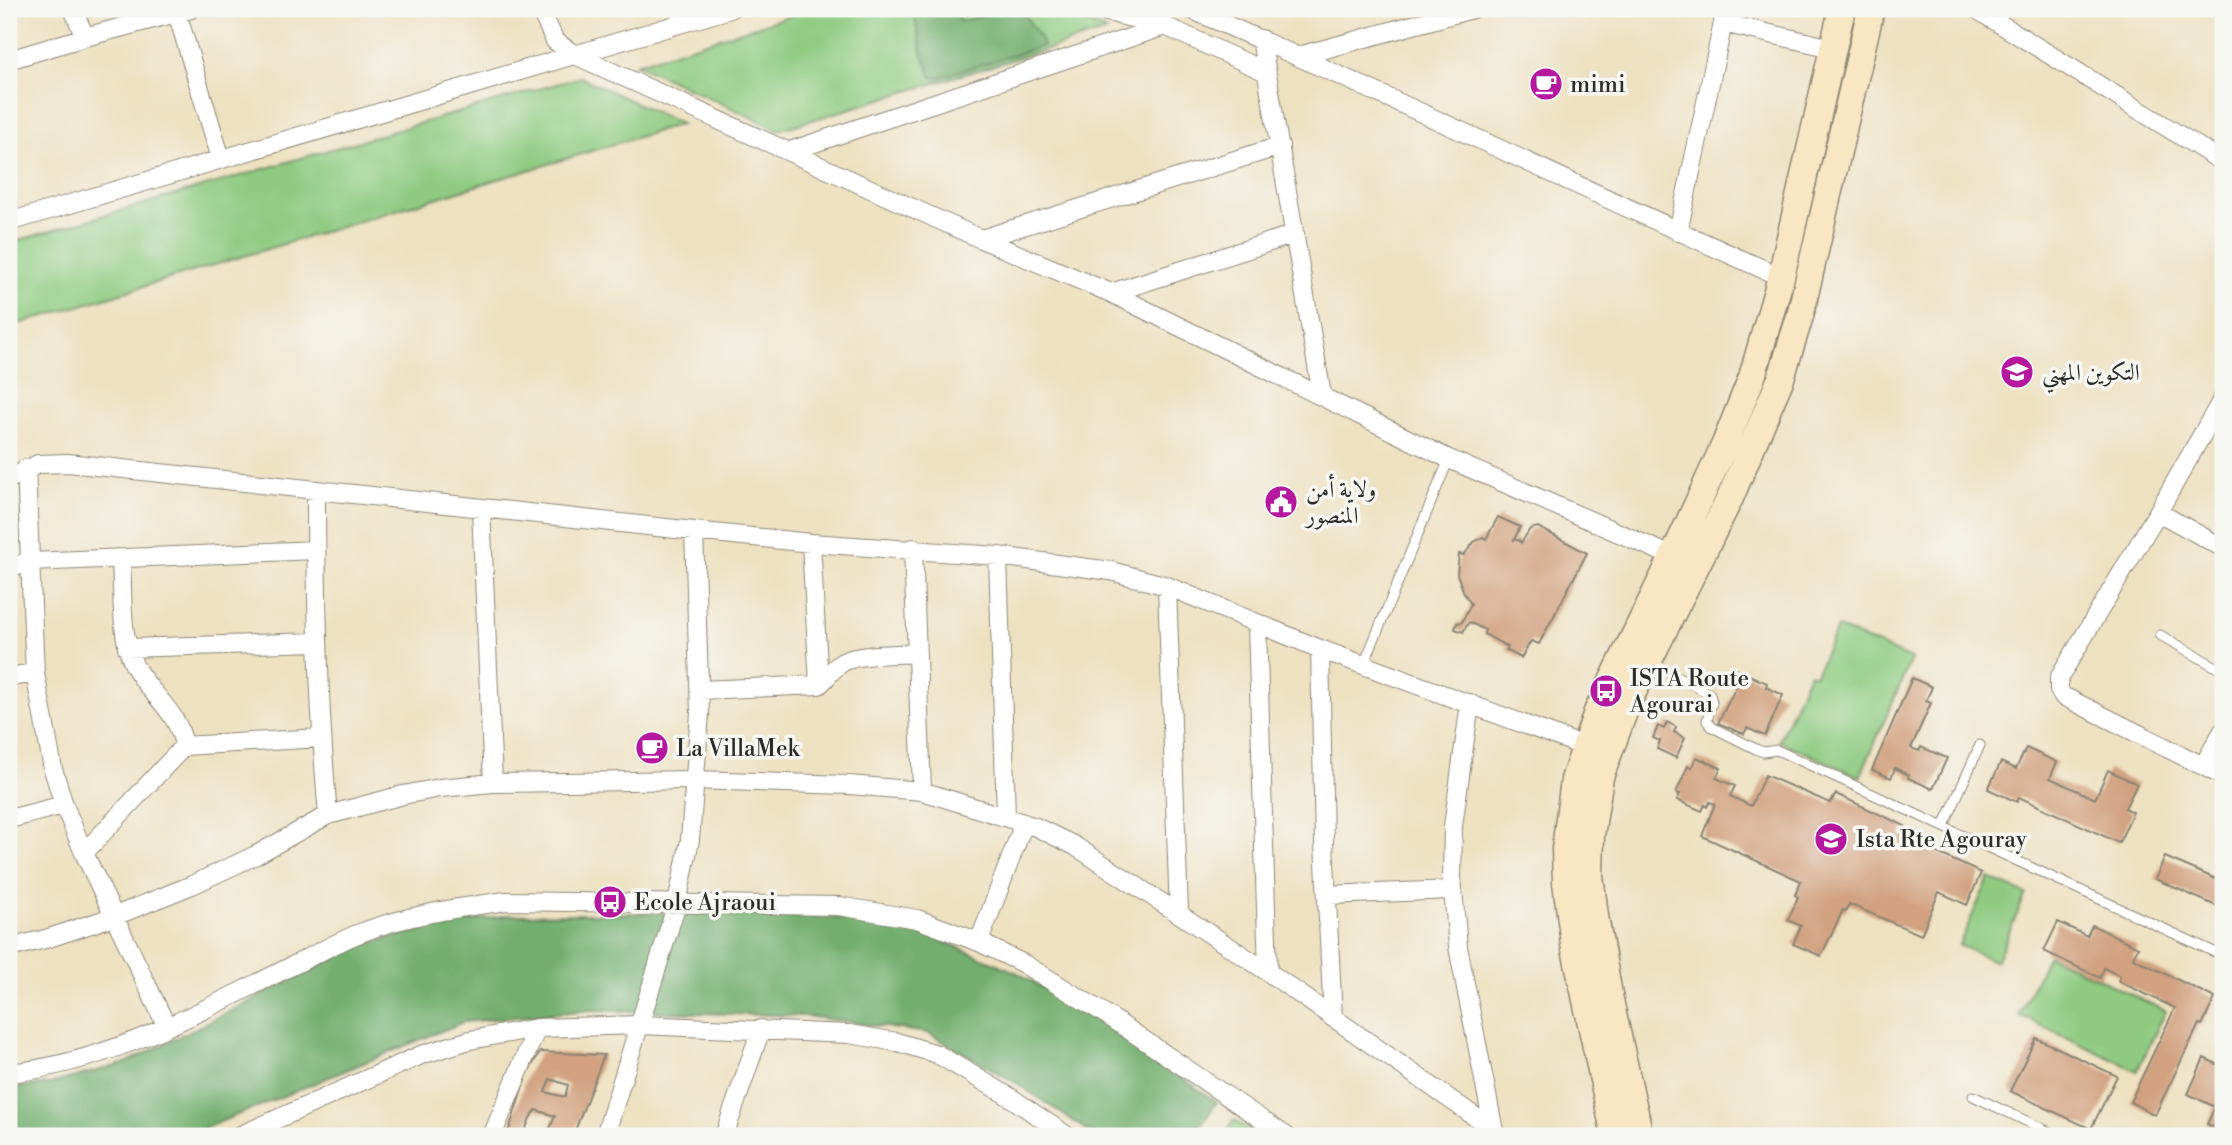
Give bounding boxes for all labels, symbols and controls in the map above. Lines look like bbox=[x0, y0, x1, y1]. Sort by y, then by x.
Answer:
cafe icon: mimi bbox=[1527, 65, 1565, 103]
place label: mimi bbox=[1570, 71, 1625, 99]
school or university icon: التكوين المهني bbox=[1998, 353, 2036, 391]
place label: التكوين المهني bbox=[2042, 359, 2140, 393]
place label: ولاية أمن المنصور bbox=[1304, 473, 1376, 530]
public building icon: ولاية أمن المنصور bbox=[1262, 483, 1300, 521]
place label: ISTA Route Agourai bbox=[1629, 665, 1749, 719]
bus stop icon: ISTA Route Agourai bbox=[1587, 672, 1625, 710]
cafe icon: La VillaMek bbox=[633, 729, 671, 767]
place label: La VillaMek bbox=[676, 735, 801, 763]
school or university icon: Ista Rte Agouray bbox=[1812, 820, 1850, 858]
place label: Ista Rte Agouray bbox=[1856, 826, 2028, 854]
bus stop icon: Ecole Ajraoui bbox=[591, 883, 629, 921]
place label: Ecole Ajraoui bbox=[634, 889, 776, 917]

